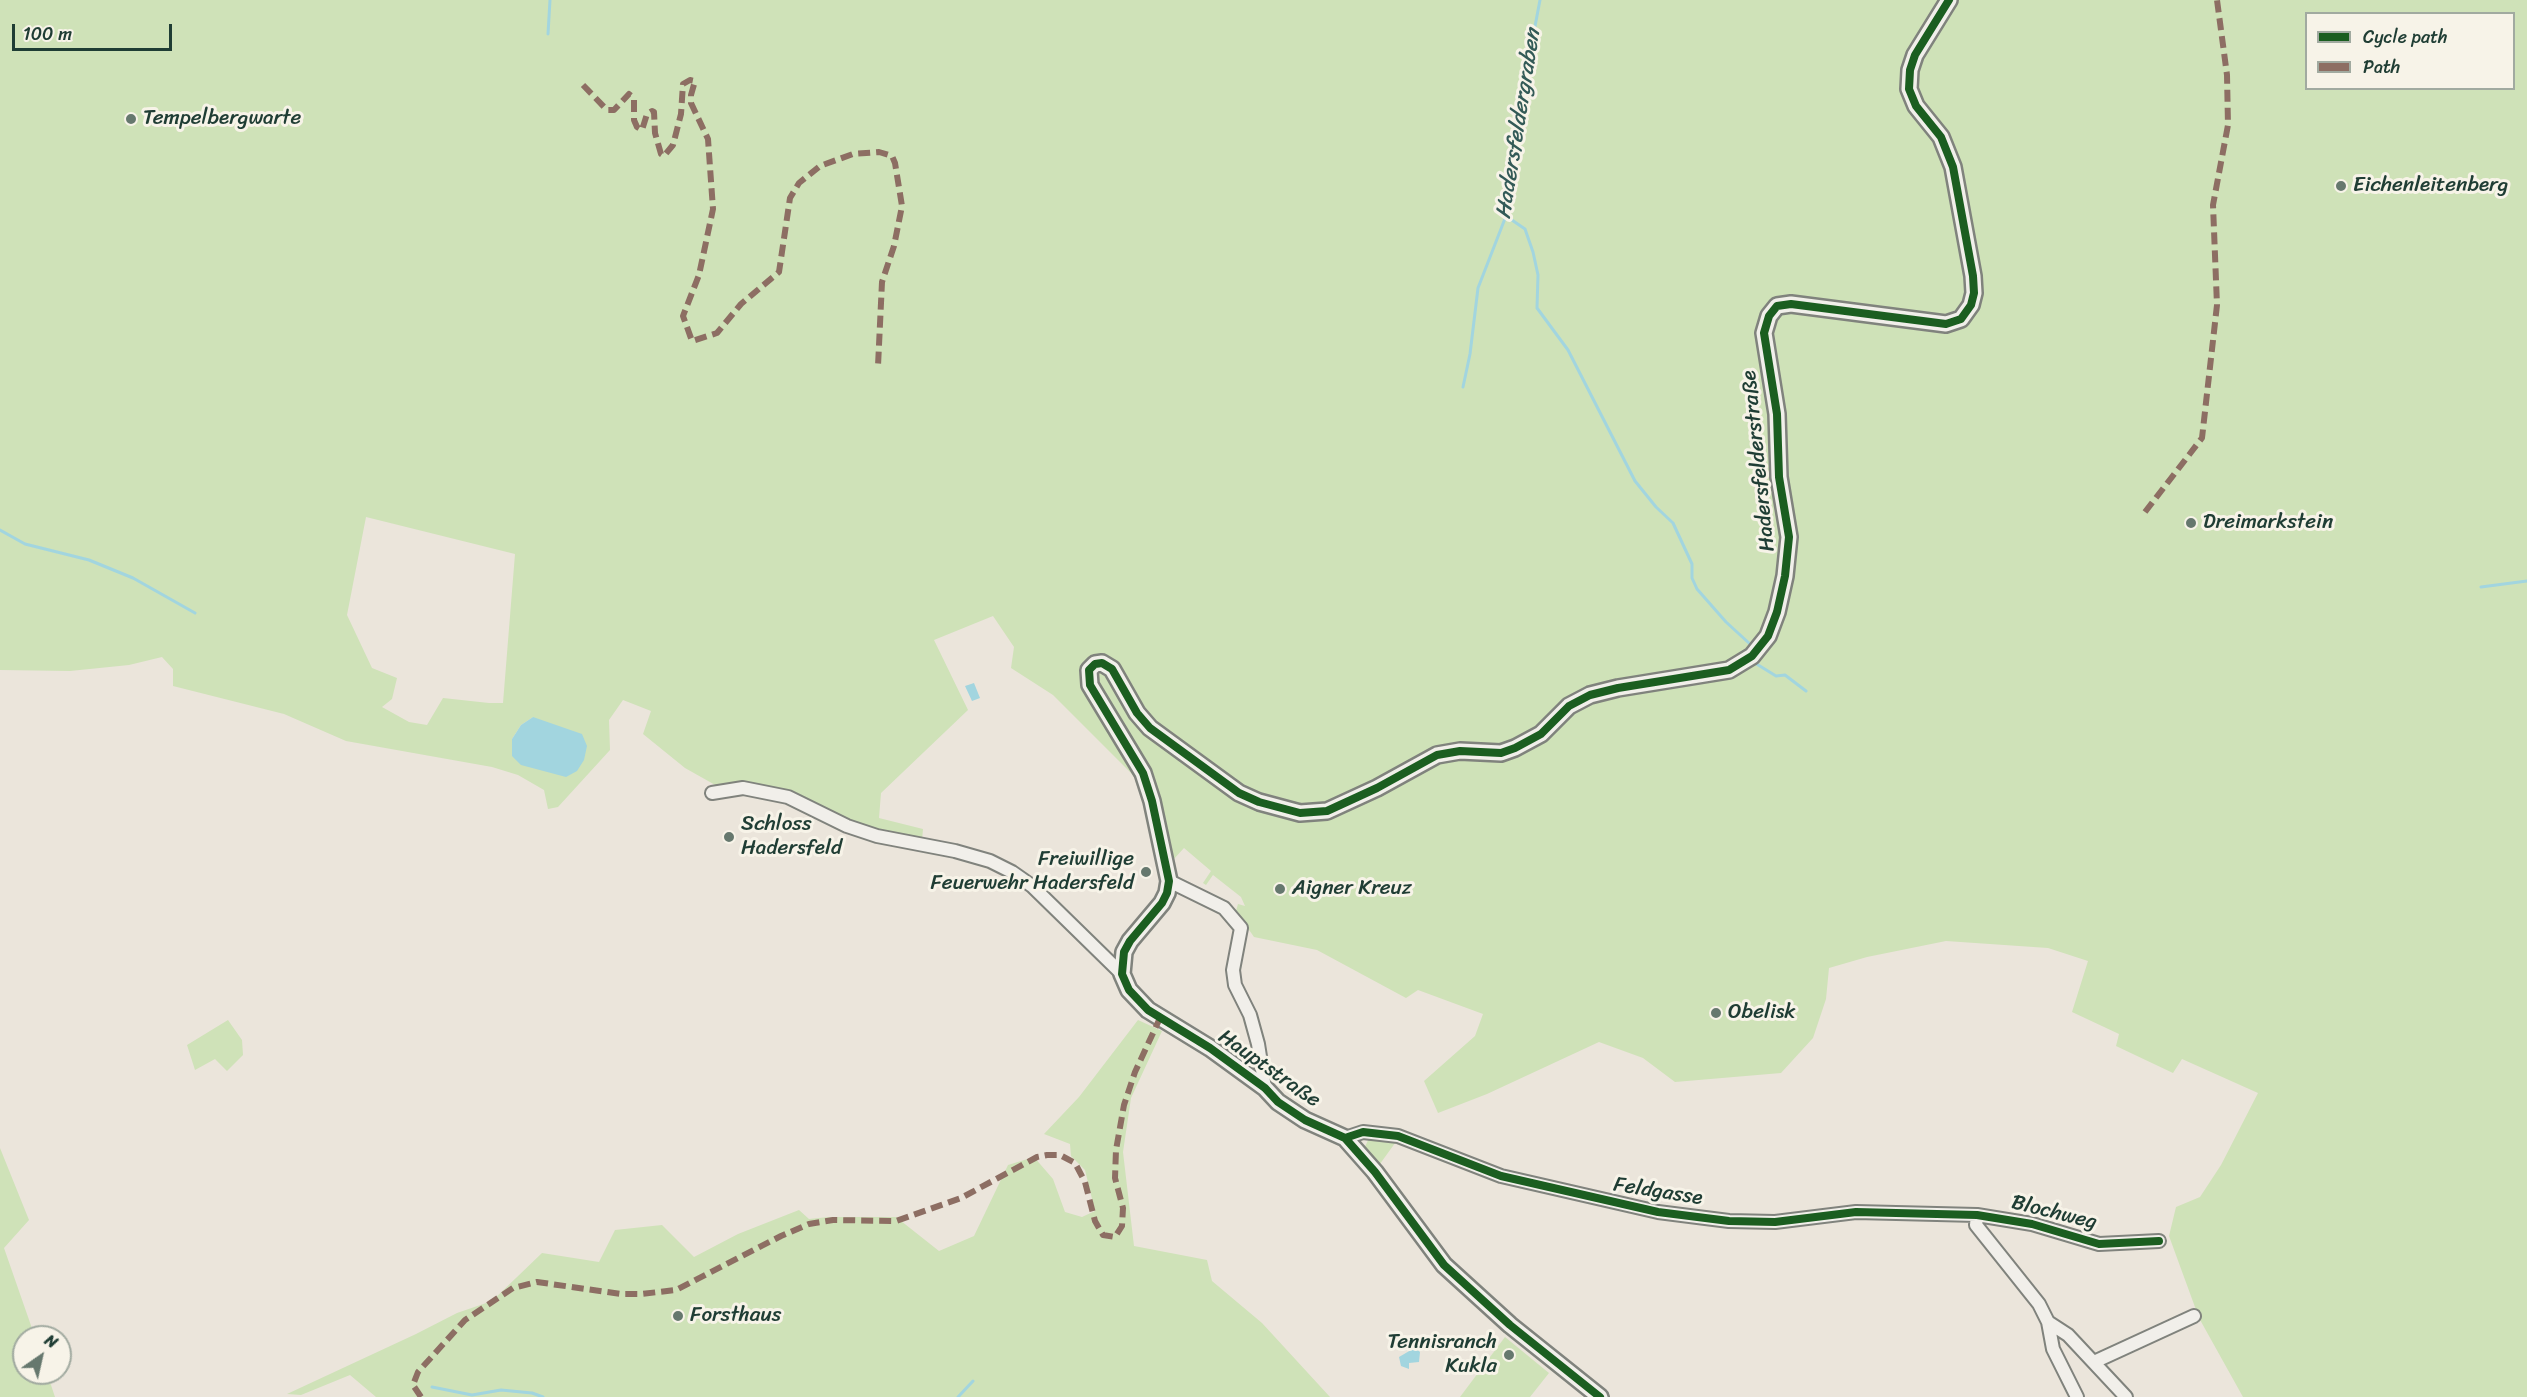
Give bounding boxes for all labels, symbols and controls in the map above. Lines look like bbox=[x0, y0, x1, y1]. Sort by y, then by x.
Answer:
scale bar bbox=[15, 12, 176, 50]
legend bbox=[2305, 12, 2515, 90]
text: 100 m bbox=[23, 18, 72, 50]
text: Cycle path bbox=[2363, 21, 2447, 53]
water label: Hadersfeldergraben bbox=[1491, 27, 1547, 221]
text: Path bbox=[2363, 51, 2400, 83]
place label: Tempelbergwarte bbox=[143, 106, 301, 132]
marker: Tempelbergwarte bbox=[124, 112, 138, 126]
place label: Eichenleitenberg bbox=[2353, 173, 2508, 199]
marker: Eichenleitenberg bbox=[2334, 179, 2348, 193]
street label: Hadersfelderstraße bbox=[1737, 369, 1781, 553]
place label: Dreimarkstein bbox=[2203, 510, 2333, 536]
marker: Dreimarkstein bbox=[2184, 516, 2198, 530]
place label: Schloss Hadersfeld bbox=[741, 812, 842, 862]
marker: Schloss Hadersfeld bbox=[722, 830, 736, 844]
place label: Freiwillige Feuerwehr Hadersfeld bbox=[930, 847, 1134, 897]
marker: Freiwillige Feuerwehr Hadersfeld bbox=[1139, 865, 1153, 879]
place label: Aigner Kreuz bbox=[1292, 876, 1412, 902]
marker: Aigner Kreuz bbox=[1273, 882, 1287, 896]
place label: Obelisk bbox=[1728, 1000, 1795, 1026]
marker: Obelisk bbox=[1709, 1006, 1723, 1020]
street label: Hauptstraße bbox=[1213, 1025, 1325, 1113]
street label: Feldgasse bbox=[1612, 1173, 1704, 1211]
street label: Blochweg bbox=[2009, 1190, 2099, 1236]
place label: Forsthaus bbox=[690, 1303, 781, 1329]
marker: Forsthaus bbox=[671, 1309, 685, 1323]
north arrow bbox=[12, 1325, 72, 1385]
text: N bbox=[39, 1326, 64, 1356]
place label: Tennisranch Kukla bbox=[1387, 1330, 1497, 1380]
marker: Tennisranch Kukla bbox=[1502, 1348, 1516, 1362]

